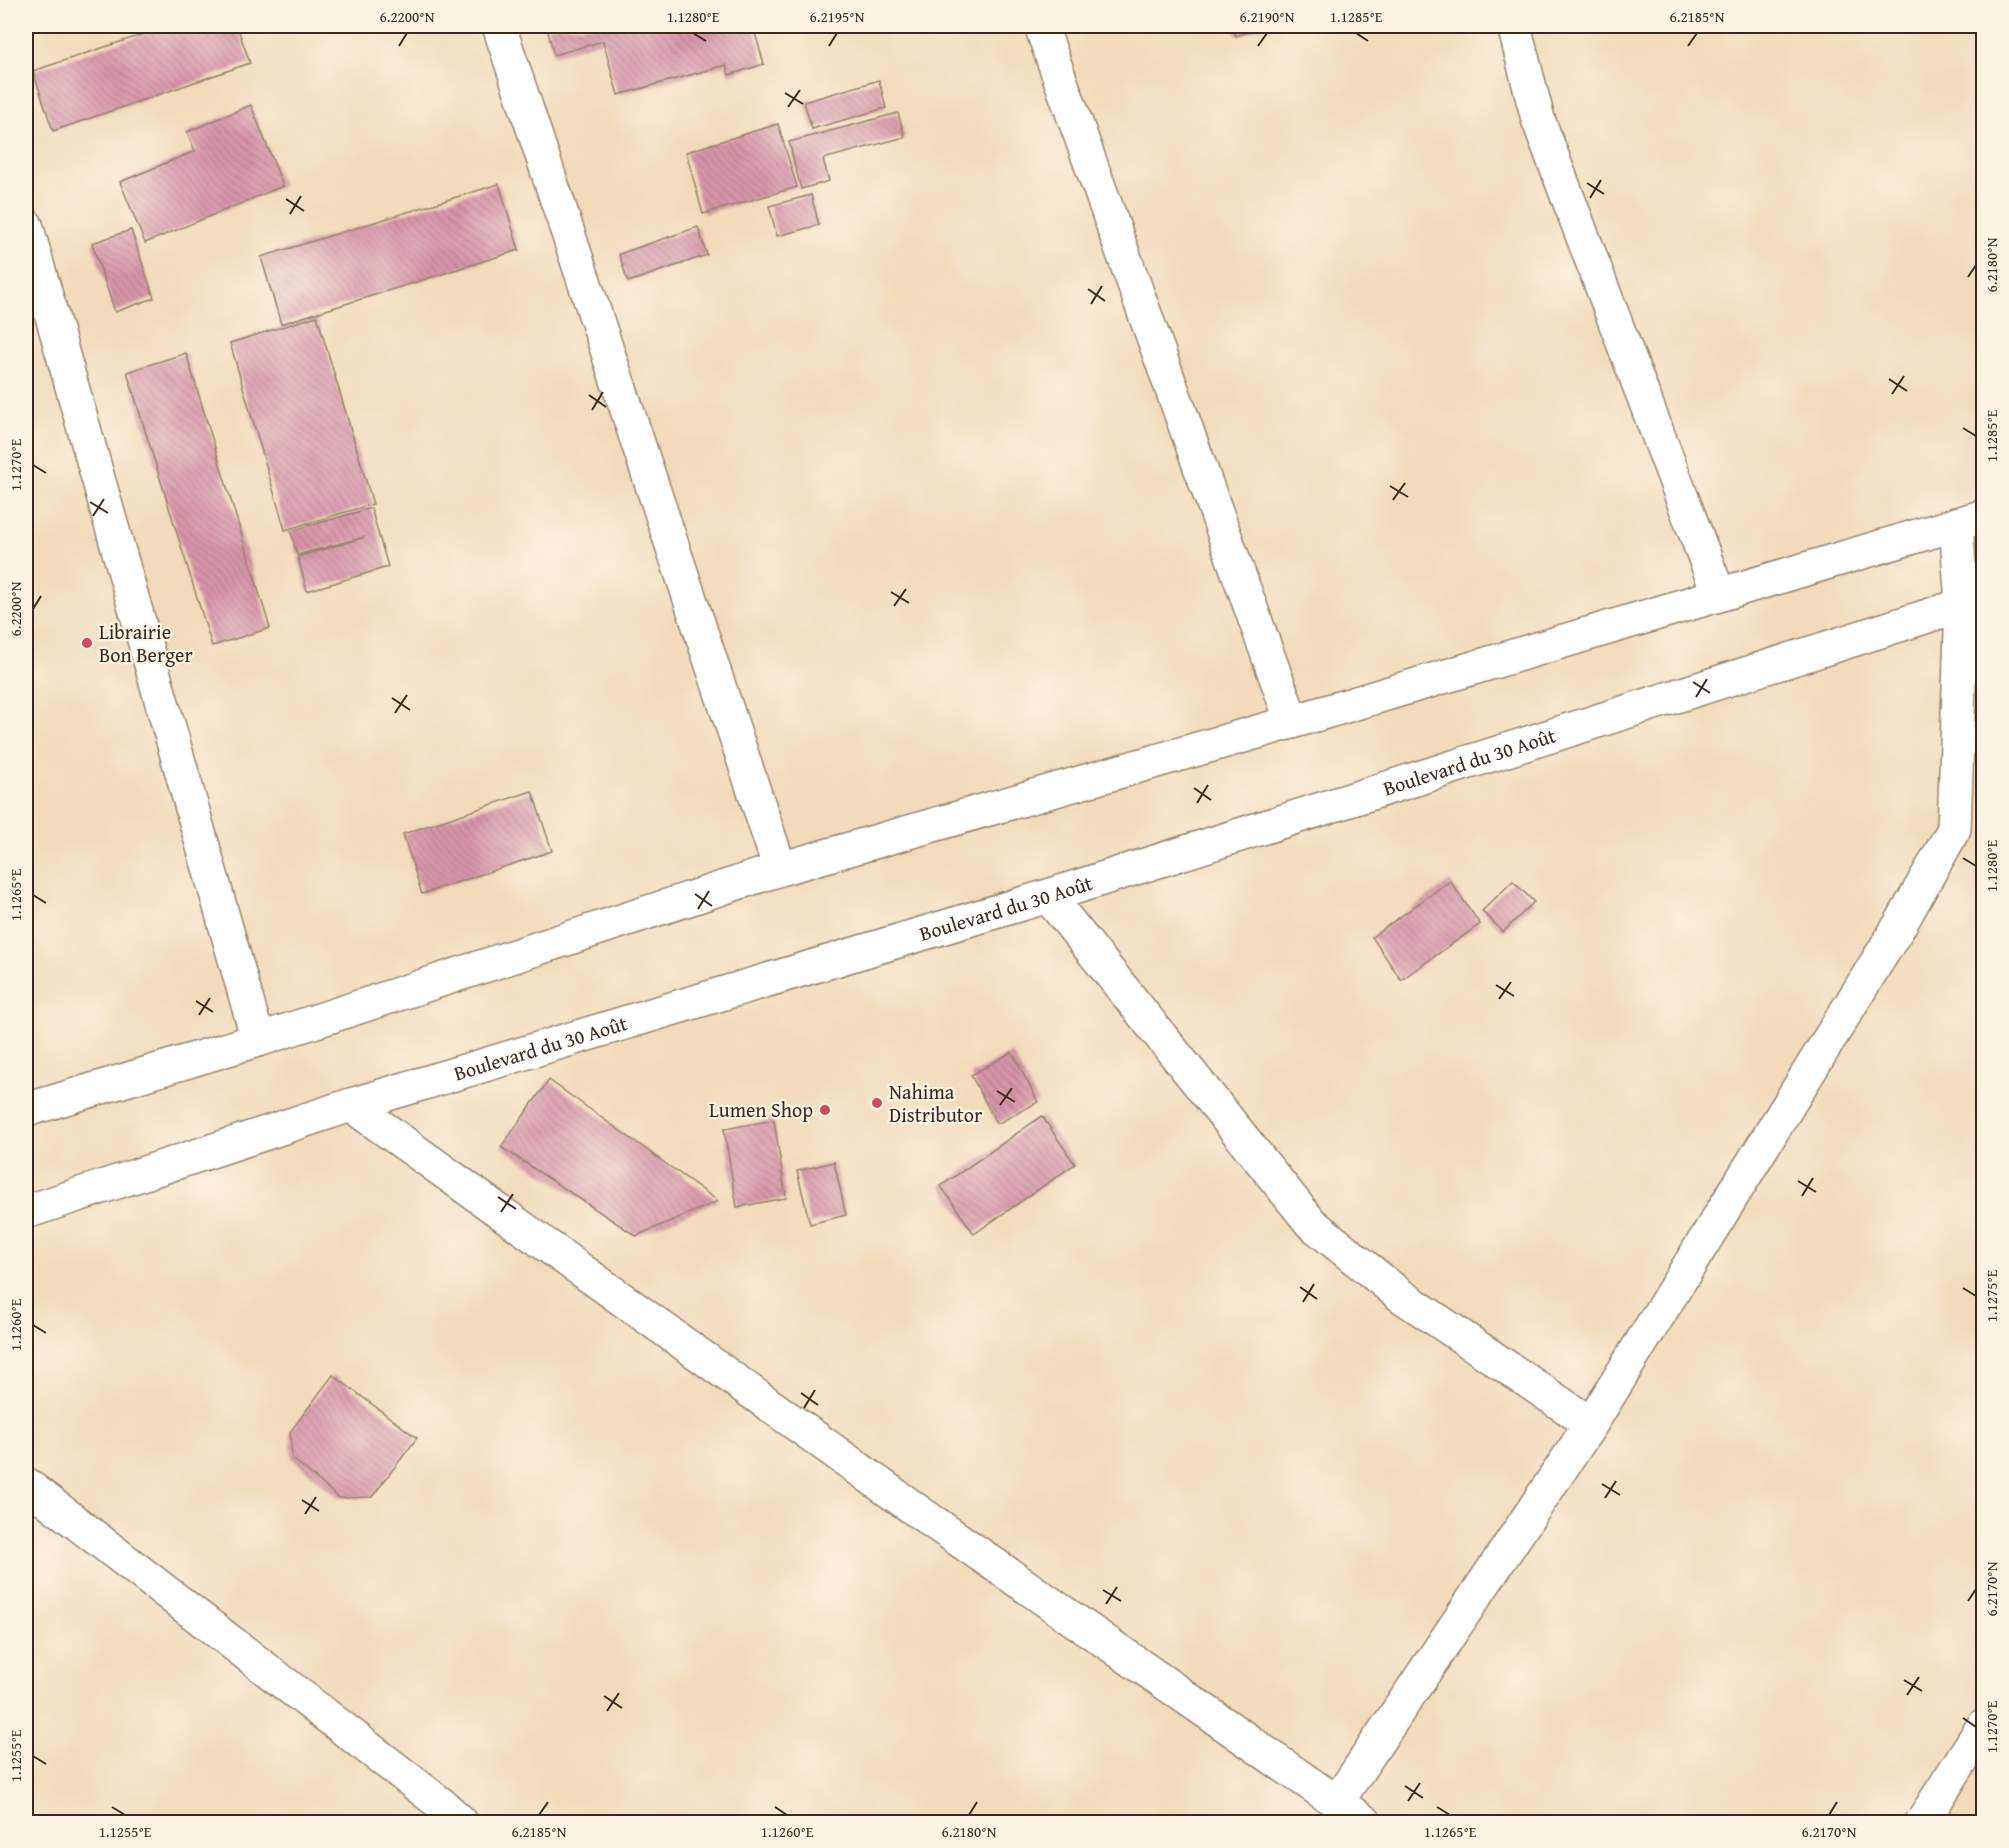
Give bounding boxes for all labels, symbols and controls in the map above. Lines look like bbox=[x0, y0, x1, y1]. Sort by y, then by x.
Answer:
text: 6.2200°N bbox=[380, 6, 435, 27]
text: 1.1280°E bbox=[667, 6, 720, 27]
text: 6.2195°N bbox=[810, 6, 865, 27]
text: 6.2190°N bbox=[1240, 6, 1295, 27]
text: 1.1285°E bbox=[1330, 6, 1383, 27]
text: 6.2185°N bbox=[1670, 6, 1725, 27]
text: 6.2180°N bbox=[1981, 237, 2002, 292]
text: 1.1285°E bbox=[1981, 409, 2002, 462]
text: 1.1270°E bbox=[5, 438, 26, 491]
text: 6.2200°N bbox=[5, 581, 26, 636]
place label: Librairie Bon Berger bbox=[99, 617, 193, 669]
marker: Librairie Bon Berger bbox=[80, 636, 94, 650]
street label: Boulevard du 30 Août bbox=[1379, 720, 1559, 802]
text: 1.1280°E bbox=[1981, 839, 2002, 892]
text: 1.1265°E bbox=[5, 868, 26, 921]
street label: Boulevard du 30 Août bbox=[916, 868, 1096, 948]
street label: Boulevard du 30 Août bbox=[450, 1008, 630, 1087]
place label: Nahima Distributor bbox=[889, 1077, 982, 1129]
place label: Lumen Shop bbox=[709, 1095, 813, 1124]
marker: Nahima Distributor bbox=[870, 1096, 884, 1110]
marker: Lumen Shop bbox=[818, 1103, 832, 1117]
text: 1.1275°E bbox=[1981, 1269, 2002, 1322]
text: 1.1260°E bbox=[5, 1298, 26, 1351]
text: 6.2170°N bbox=[1981, 1561, 2002, 1616]
text: 1.1270°E bbox=[1981, 1700, 2002, 1753]
text: 1.1255°E bbox=[5, 1729, 26, 1782]
text: 1.1255°E bbox=[99, 1821, 152, 1842]
text: 6.2185°N bbox=[512, 1821, 567, 1842]
text: 1.1260°E bbox=[761, 1821, 814, 1842]
text: 6.2180°N bbox=[942, 1821, 997, 1842]
text: 1.1265°E bbox=[1424, 1821, 1477, 1842]
text: 6.2170°N bbox=[1802, 1821, 1857, 1842]

